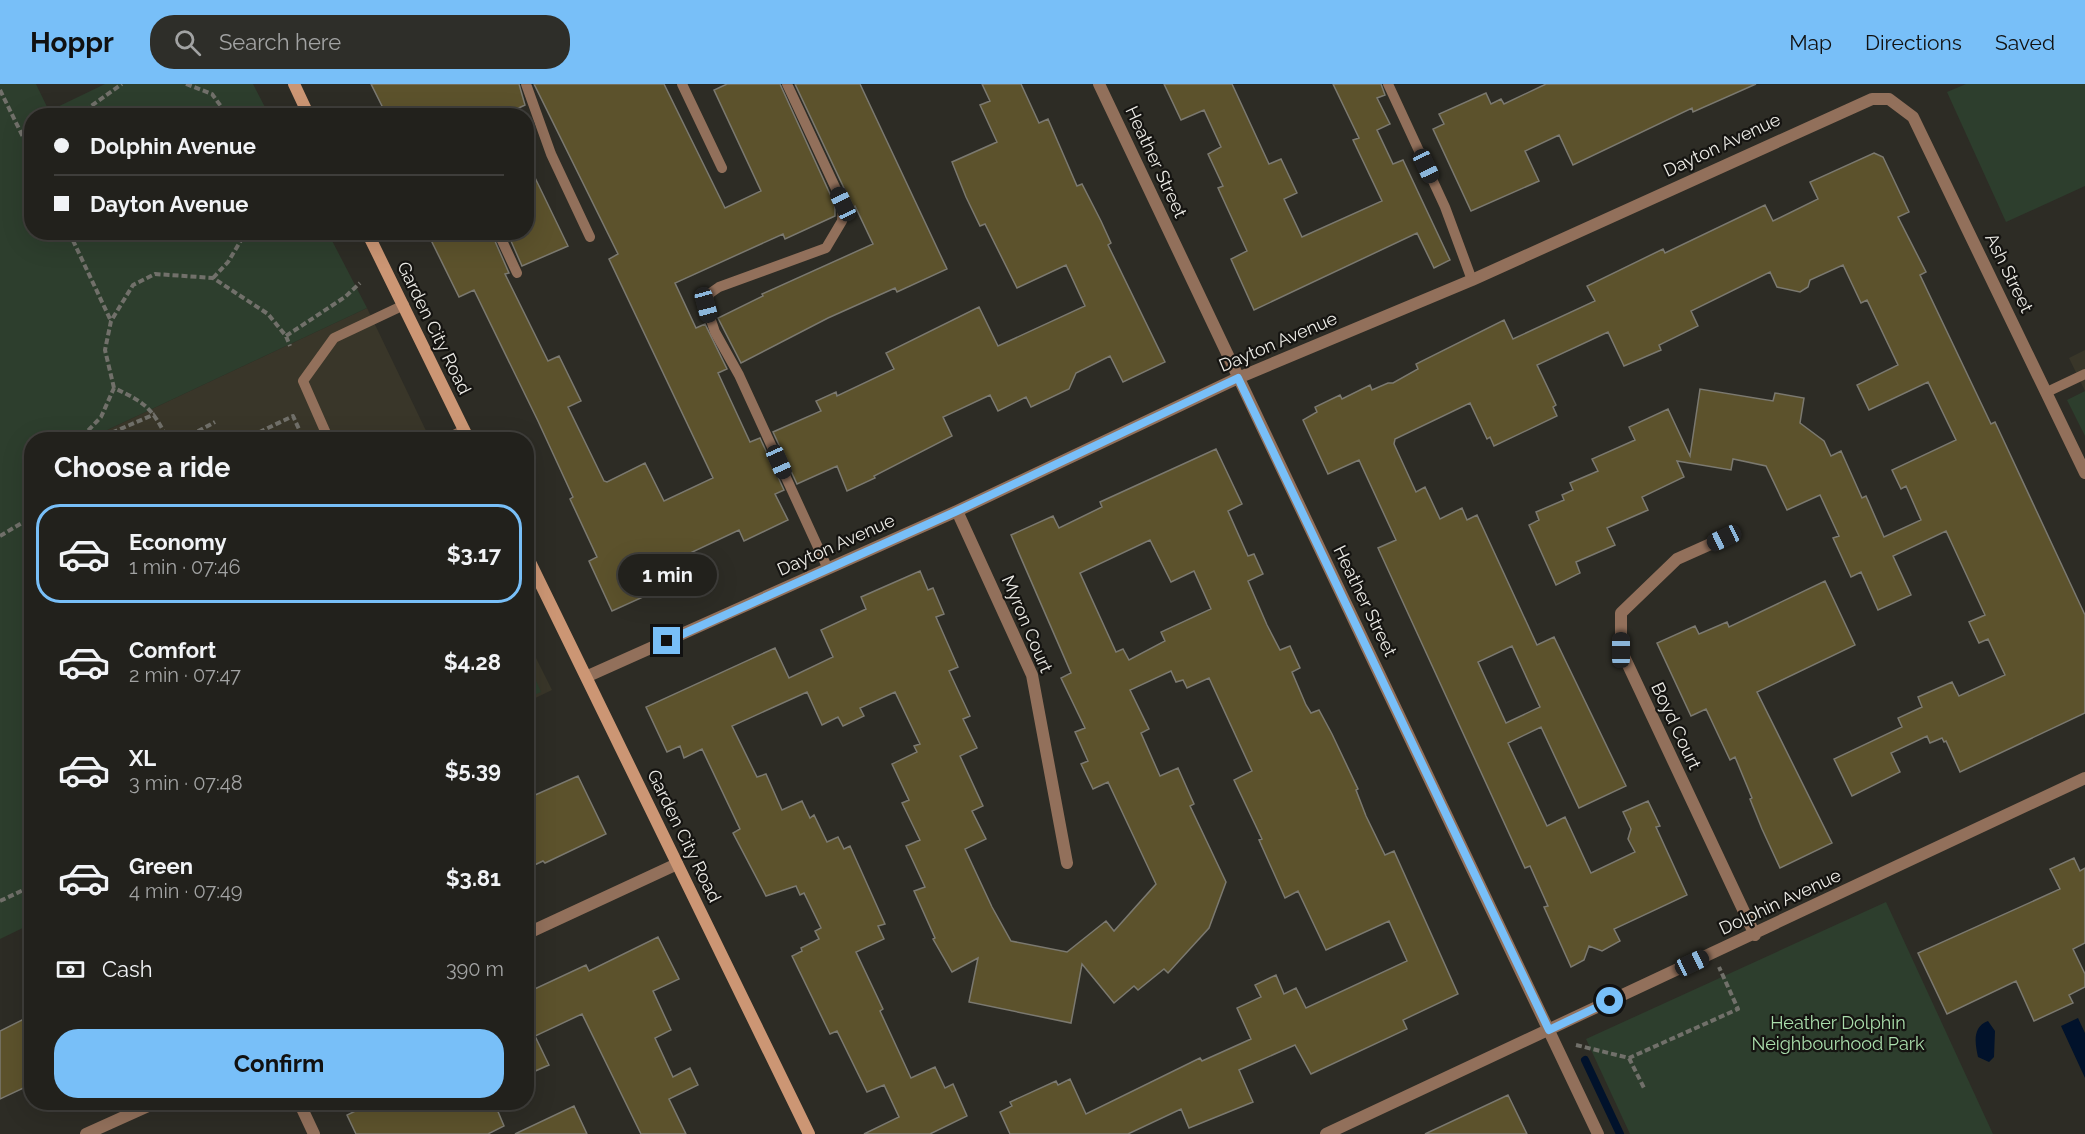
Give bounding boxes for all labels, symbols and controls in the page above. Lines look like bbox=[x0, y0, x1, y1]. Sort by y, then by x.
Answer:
search box bbox=[150, 15, 570, 69]
text: Hoppr bbox=[30, 26, 114, 59]
icon: search bbox=[171, 26, 204, 59]
text: Search here bbox=[219, 29, 341, 55]
text: Map bbox=[1789, 30, 1832, 55]
text: Directions bbox=[1865, 30, 1962, 55]
text: Saved bbox=[1995, 30, 2055, 55]
street label: Heather Street bbox=[1121, 103, 1192, 221]
street label: Dayton Avenue bbox=[1660, 108, 1784, 181]
text: Dolphin Avenue bbox=[90, 133, 256, 159]
car bbox=[1410, 146, 1442, 186]
car bbox=[827, 184, 859, 224]
text: Dayton Avenue bbox=[90, 191, 248, 217]
street label: Ash Street bbox=[1981, 230, 2038, 316]
street label: Garden City Road bbox=[393, 258, 476, 398]
car bbox=[693, 285, 719, 325]
street label: Dayton Avenue bbox=[1216, 307, 1340, 376]
car bbox=[763, 442, 795, 482]
text: Choose a ride bbox=[54, 452, 230, 483]
street label: Dayton Avenue bbox=[774, 509, 898, 580]
car bbox=[1704, 522, 1744, 554]
icon: car bbox=[57, 527, 111, 581]
text: Economy bbox=[129, 529, 227, 555]
text: $3.17 bbox=[447, 541, 501, 567]
street label: Heather Street bbox=[1330, 542, 1401, 660]
callout: 1 min bbox=[618, 554, 716, 596]
text: 1 min · 07:46 bbox=[129, 555, 241, 579]
text: 1 min bbox=[642, 563, 693, 587]
street label: Myron Court bbox=[998, 572, 1057, 676]
route end bbox=[653, 627, 680, 654]
car bbox=[1612, 632, 1630, 668]
icon: car bbox=[57, 635, 111, 689]
text: Comfort bbox=[129, 637, 216, 663]
text: $4.28 bbox=[444, 649, 501, 675]
text: 2 min · 07:47 bbox=[129, 663, 241, 687]
street label: Boyd Court bbox=[1647, 679, 1706, 773]
icon: car bbox=[57, 743, 111, 797]
text: XL bbox=[129, 745, 156, 771]
text: $5.39 bbox=[445, 757, 501, 783]
street label: Garden City Road bbox=[643, 766, 726, 906]
text: 3 min · 07:48 bbox=[129, 771, 243, 795]
icon: car bbox=[57, 851, 111, 905]
text: Green bbox=[129, 853, 193, 879]
street label: Dolphin Avenue bbox=[1716, 864, 1844, 939]
text: $3.81 bbox=[446, 865, 501, 891]
text: 4 min · 07:49 bbox=[129, 879, 243, 903]
car bbox=[1672, 947, 1712, 979]
icon: cash bbox=[54, 953, 87, 986]
text: Cash bbox=[102, 956, 153, 982]
text: 390 m bbox=[446, 957, 504, 981]
route start bbox=[1596, 987, 1623, 1014]
park label: Heather Dolphin Neighbourhood Park bbox=[1751, 1012, 1925, 1054]
button: Confirm bbox=[54, 1029, 504, 1098]

